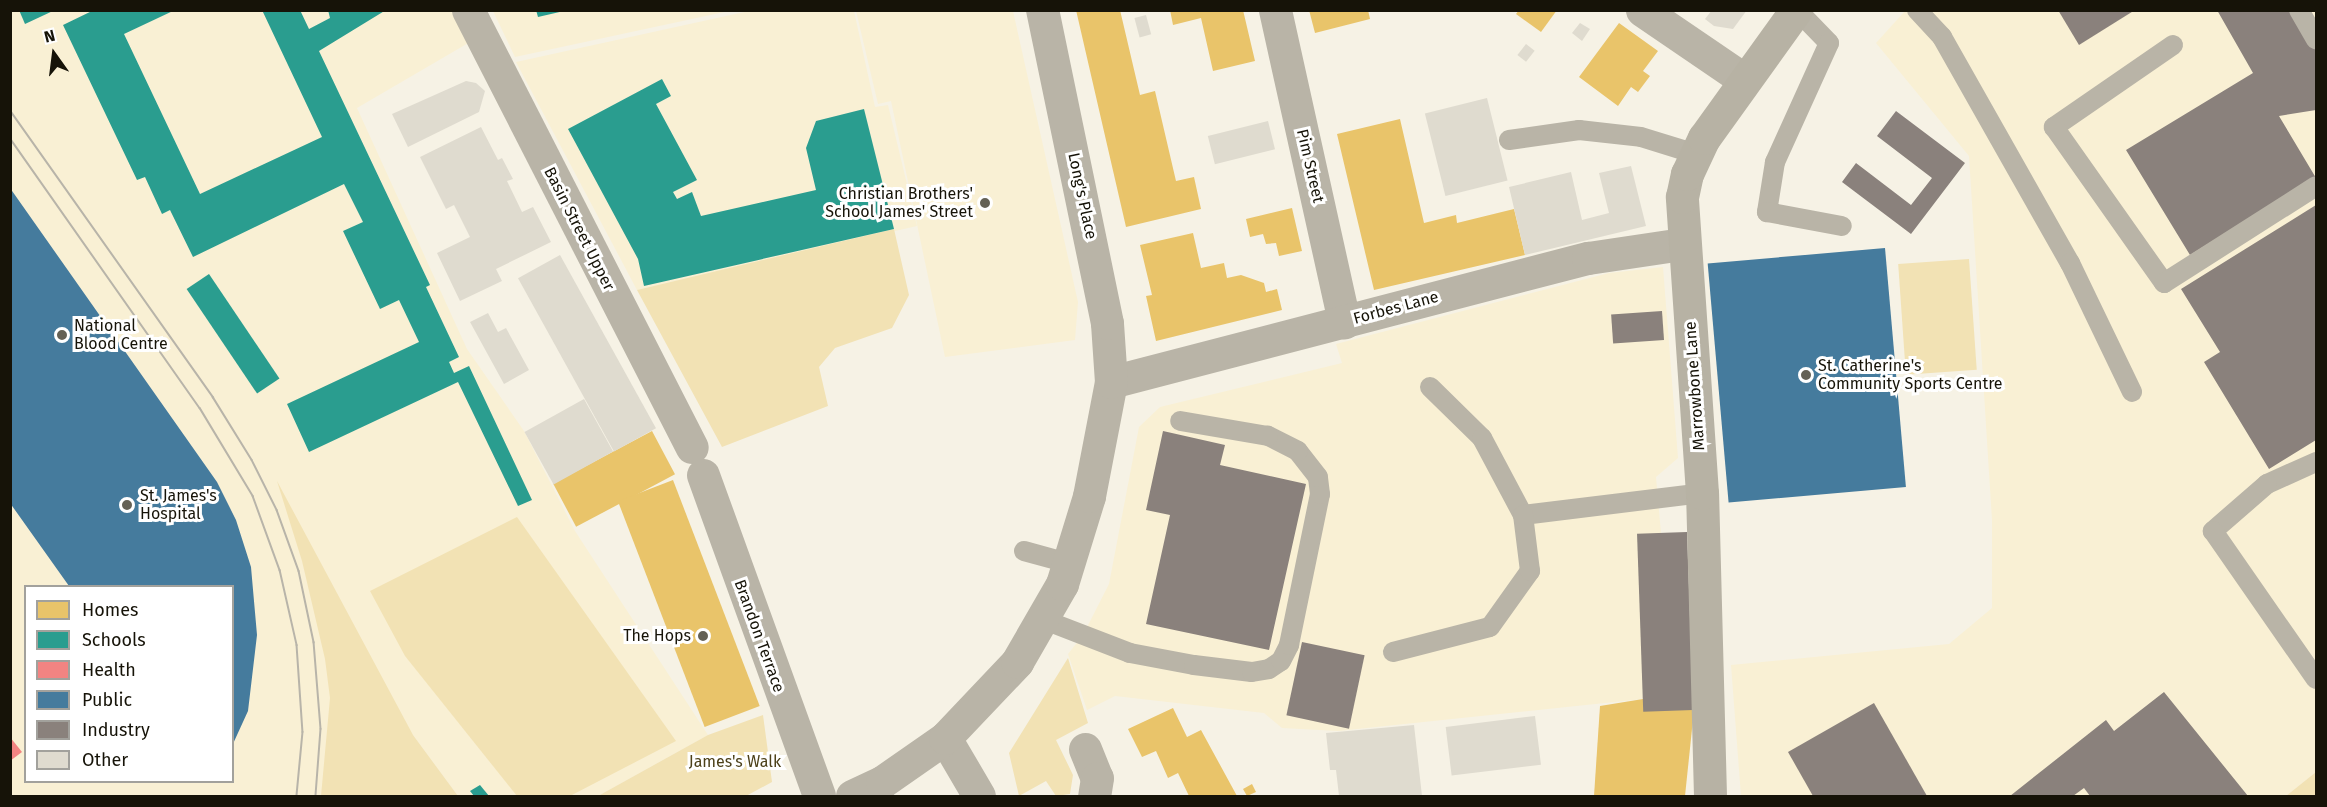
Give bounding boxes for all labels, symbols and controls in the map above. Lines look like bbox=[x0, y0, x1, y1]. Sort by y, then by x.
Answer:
north arrow bbox=[24, 24, 84, 84]
text: N bbox=[42, 26, 57, 47]
street label: Pim Street bbox=[1292, 127, 1328, 205]
street label: Long's Place bbox=[1063, 151, 1101, 241]
street label: Basin Street Upper bbox=[540, 164, 618, 294]
place label: Christian Brothers' School James' Street bbox=[825, 184, 973, 222]
marker: Christian Brothers' School James' Street bbox=[978, 196, 992, 210]
street label: Forbes Lane bbox=[1351, 287, 1441, 329]
place label: National Blood Centre bbox=[74, 316, 168, 354]
street label: Marrowbone Lane bbox=[1681, 321, 1709, 451]
marker: National Blood Centre bbox=[55, 328, 69, 342]
place label: St. Catherine's Community Sports Centre bbox=[1818, 356, 2003, 394]
marker: St. Catherine's Community Sports Centre bbox=[1799, 368, 1813, 382]
place label: St. James's Hospital bbox=[140, 486, 217, 524]
marker: St. James's Hospital bbox=[118, 496, 136, 514]
street label: Brandon Terrace bbox=[730, 577, 788, 695]
legend bbox=[24, 585, 234, 783]
text: Homes bbox=[82, 599, 138, 621]
place label: The Hops bbox=[623, 626, 691, 646]
text: Schools bbox=[82, 629, 146, 651]
marker: The Hops bbox=[696, 629, 710, 643]
text: Health bbox=[82, 659, 136, 681]
text: Public bbox=[82, 689, 132, 711]
text: Industry bbox=[82, 719, 150, 741]
text: Other bbox=[82, 749, 128, 771]
park label: James's Walk bbox=[689, 752, 781, 772]

